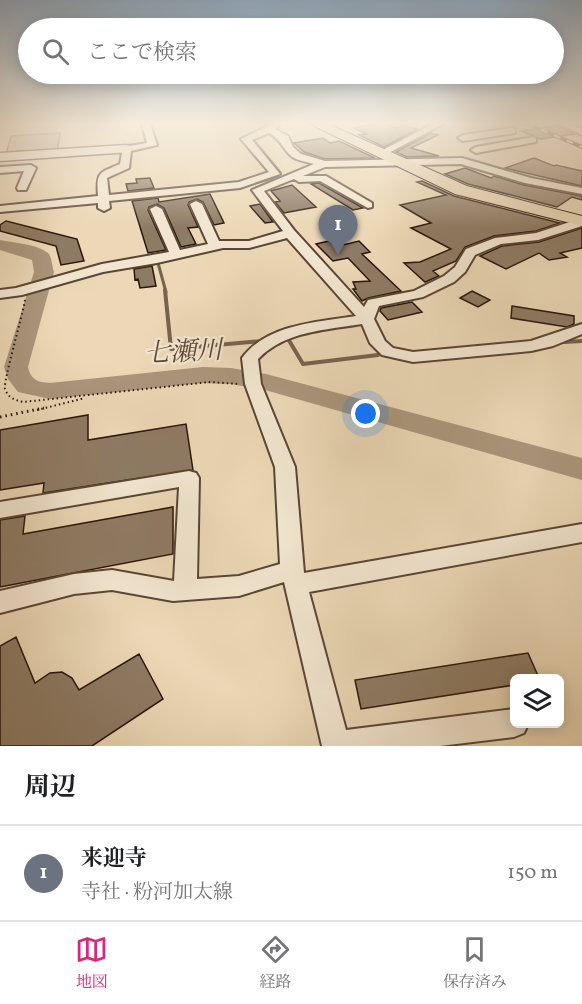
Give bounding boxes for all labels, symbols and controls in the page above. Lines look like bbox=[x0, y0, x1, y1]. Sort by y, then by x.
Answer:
search box bbox=[18, 18, 564, 84]
icon: search bbox=[39, 35, 72, 68]
text: ここで検索 bbox=[87, 38, 197, 69]
pin: 1 bbox=[318, 206, 358, 255]
water label: 七瀬川 bbox=[143, 333, 226, 373]
your location bbox=[351, 399, 380, 428]
map controls bbox=[510, 674, 564, 728]
button: layers bbox=[510, 674, 564, 728]
text: 周辺 bbox=[24, 770, 76, 806]
text: 来迎寺 bbox=[81, 844, 147, 875]
text: 1 bbox=[39, 859, 48, 887]
text: 150 m bbox=[507, 859, 558, 887]
text: 寺社 · 粉河加太線 bbox=[81, 879, 233, 907]
tab: 地図 bbox=[75, 933, 108, 994]
tab: 経路 bbox=[259, 933, 292, 994]
tab: 保存済み bbox=[443, 933, 507, 994]

